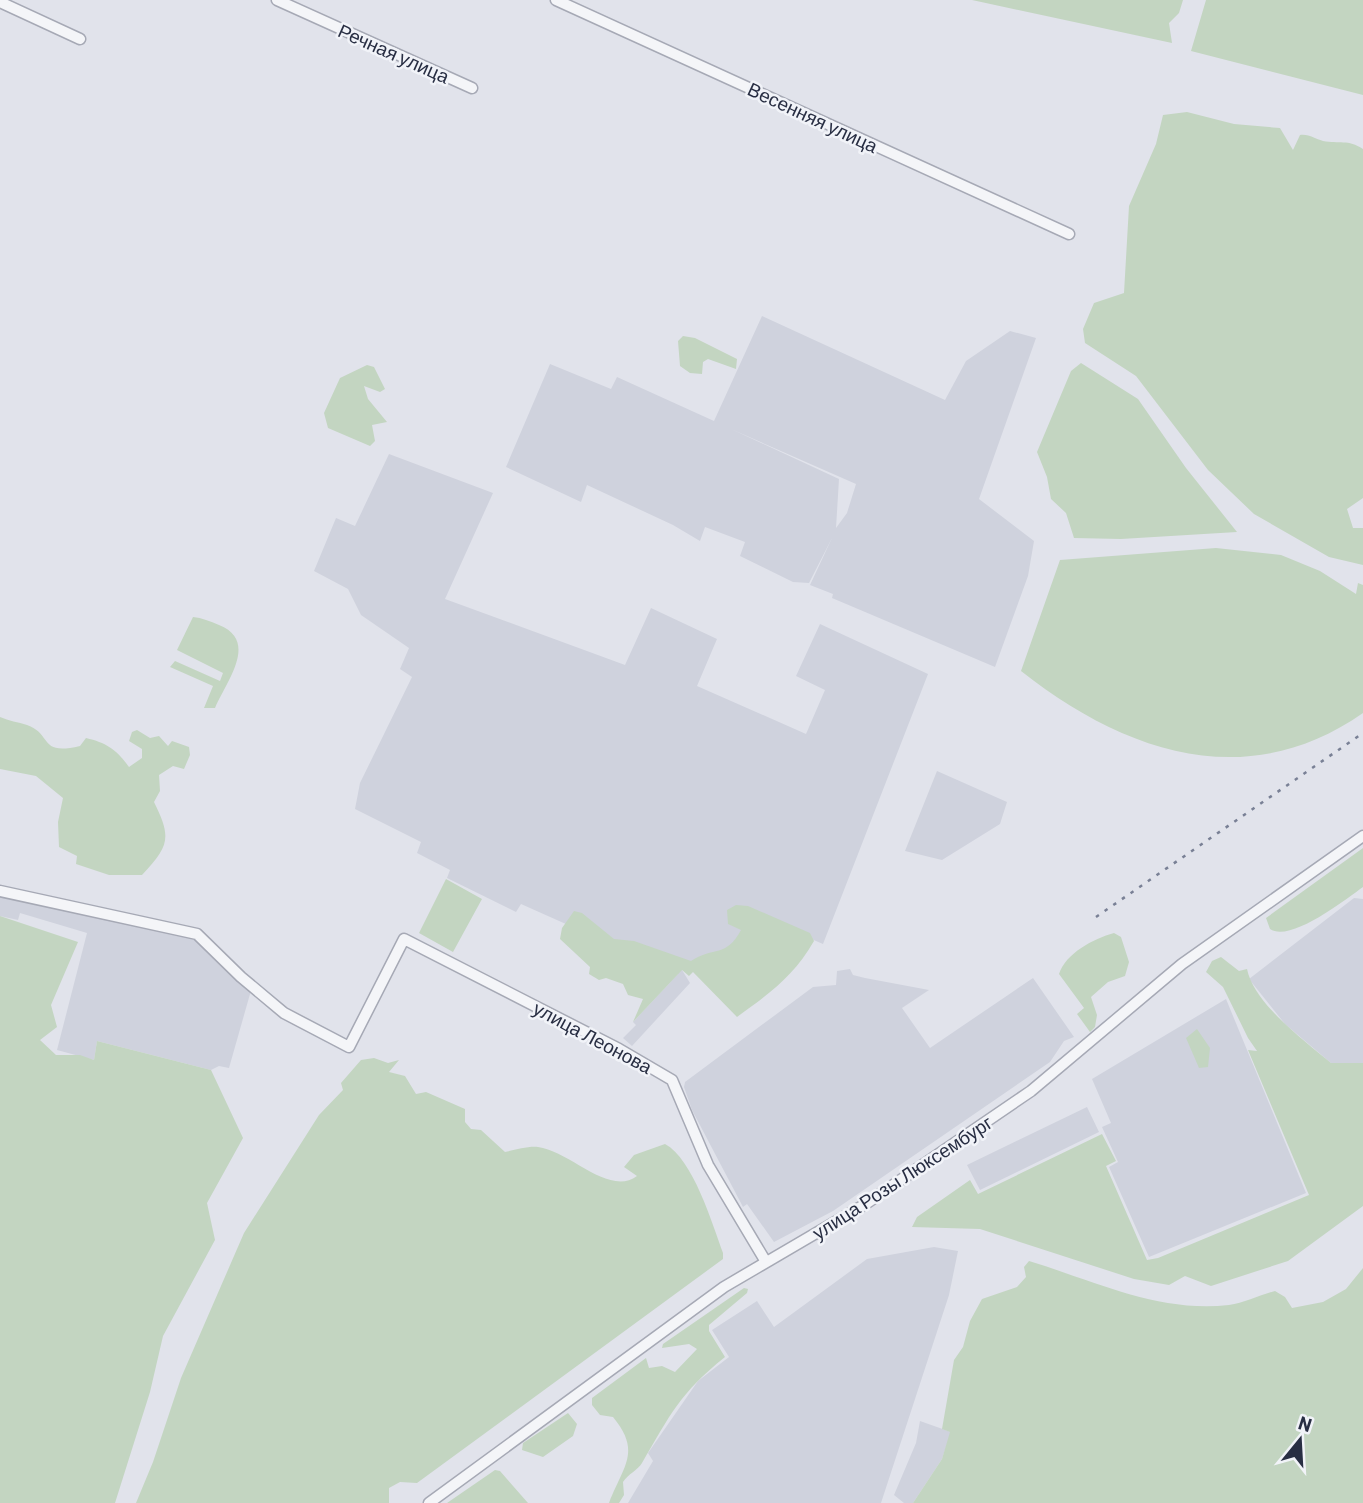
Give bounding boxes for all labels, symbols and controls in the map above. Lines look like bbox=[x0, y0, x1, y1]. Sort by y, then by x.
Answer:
street label: Речная улица bbox=[335, 18, 453, 88]
street label: Весенняя улица bbox=[744, 77, 882, 157]
street label: улица Леонова bbox=[530, 996, 657, 1078]
street label: улица Розы Люксембург bbox=[808, 1110, 996, 1244]
north arrow bbox=[1265, 1405, 1335, 1475]
text: N bbox=[1296, 1410, 1315, 1436]

